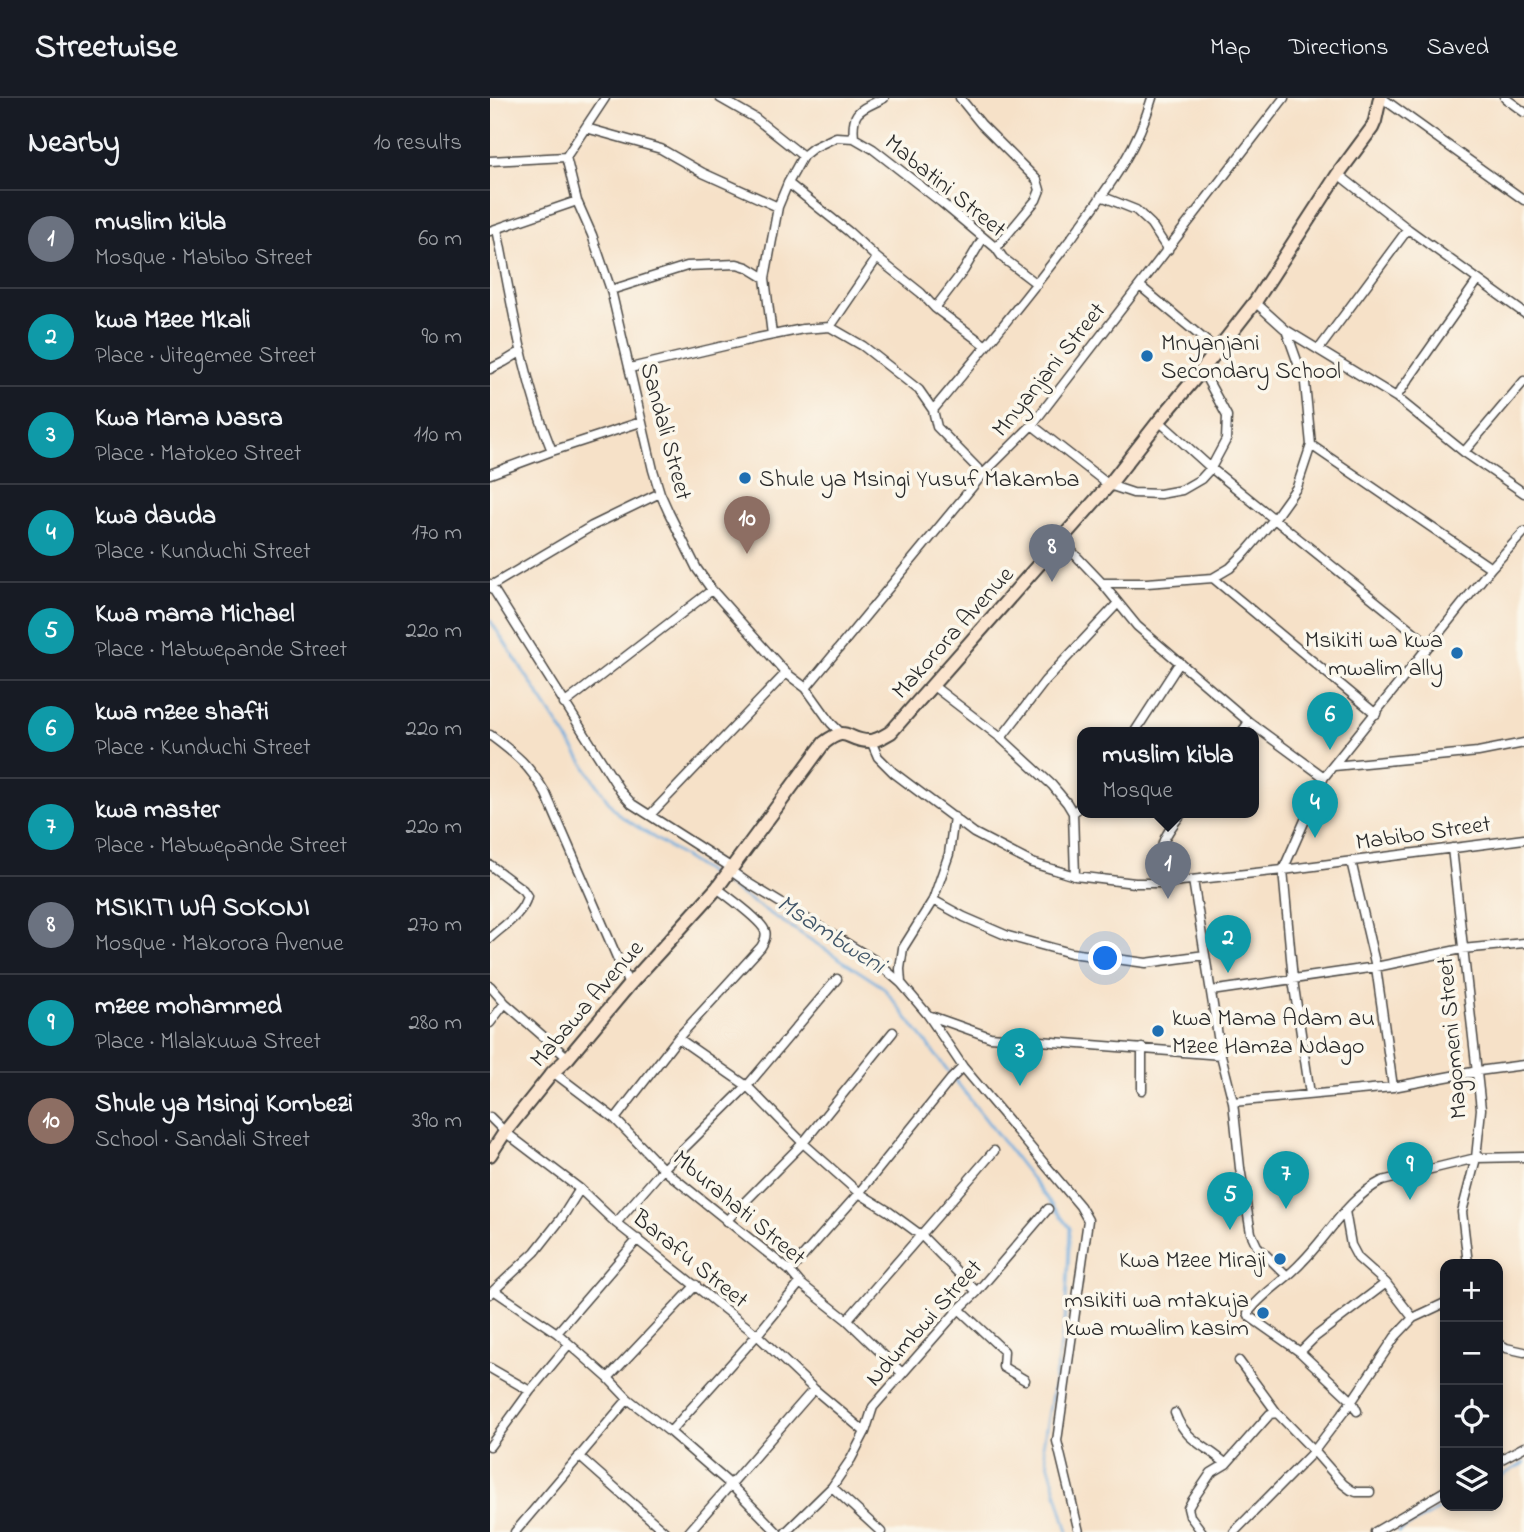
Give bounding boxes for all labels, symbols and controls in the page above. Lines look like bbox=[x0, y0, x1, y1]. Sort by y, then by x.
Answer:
text: Streetwise bbox=[35, 24, 177, 72]
text: Map bbox=[1210, 31, 1251, 66]
text: Directions bbox=[1289, 31, 1388, 66]
text: Saved bbox=[1426, 31, 1489, 66]
text: Nearby bbox=[28, 122, 120, 166]
text: 10 results bbox=[373, 127, 462, 160]
street label: Mabatini Street bbox=[876, 127, 1013, 247]
text: muslim kibla bbox=[95, 204, 226, 242]
text: 1 bbox=[47, 223, 55, 256]
text: 60 m bbox=[418, 223, 462, 256]
text: Mosque · Mabibo Street bbox=[95, 242, 312, 275]
street label: Mnyanjani Street bbox=[984, 295, 1116, 446]
text: kwa Mzee Mkali bbox=[95, 302, 251, 340]
text: 2 bbox=[45, 321, 57, 354]
text: 90 m bbox=[422, 321, 462, 354]
place label: Mnyanjani Secondary School bbox=[1161, 327, 1341, 391]
text: Place · Jitegemee Street bbox=[95, 340, 316, 373]
marker: Mnyanjani Secondary School bbox=[1139, 348, 1155, 364]
street label: Sandali Street bbox=[629, 359, 700, 505]
text: Kwa Mama Nasra bbox=[95, 400, 283, 438]
text: 3 bbox=[46, 419, 56, 452]
text: 110 m bbox=[414, 419, 462, 452]
text: Place · Matokeo Street bbox=[95, 438, 302, 471]
place label: Shule ya Msingi Yusuf Makamba bbox=[759, 463, 1080, 499]
marker: Shule ya Msingi Yusuf Makamba bbox=[737, 470, 753, 486]
pin: 10 bbox=[724, 496, 770, 554]
text: kwa dauda bbox=[95, 498, 216, 536]
text: 4 bbox=[46, 517, 56, 550]
text: 170 m bbox=[412, 517, 462, 550]
pin: 8 bbox=[1029, 524, 1075, 582]
text: Place · Kunduchi Street bbox=[95, 536, 311, 569]
street label: Makorora Avenue bbox=[884, 559, 1023, 708]
text: Kwa mama Michael bbox=[95, 596, 295, 634]
text: 5 bbox=[44, 615, 58, 648]
text: 220 m bbox=[406, 615, 462, 648]
place label: Msikiti wa kwa mwalim ally bbox=[1305, 624, 1443, 688]
text: Place · Mabwepande Street bbox=[95, 634, 347, 667]
marker: Msikiti wa kwa mwalim ally bbox=[1449, 645, 1465, 661]
pin: 6 bbox=[1307, 692, 1353, 750]
text: kwa mzee shafti bbox=[95, 694, 269, 732]
text: 6 bbox=[46, 713, 56, 746]
text: 220 m bbox=[406, 713, 462, 746]
popup bbox=[1077, 727, 1259, 818]
text: Place · Kunduchi Street bbox=[95, 732, 311, 765]
text: muslim kibla bbox=[1102, 737, 1234, 775]
text: Mosque bbox=[1102, 775, 1173, 808]
pin: 4 bbox=[1292, 780, 1338, 838]
text: kwa master bbox=[95, 792, 220, 830]
street label: Mabibo Street bbox=[1353, 808, 1493, 861]
text: 7 bbox=[46, 811, 56, 844]
text: 220 m bbox=[406, 811, 462, 844]
text: Place · Mabwepande Street bbox=[95, 830, 347, 863]
pin: 1 bbox=[1145, 841, 1191, 899]
water label: Msambweni bbox=[768, 886, 894, 986]
text: MSIKITI WA SOKONI bbox=[95, 890, 310, 928]
text: 8 bbox=[47, 909, 55, 942]
text: 270 m bbox=[408, 909, 462, 942]
pin: 2 bbox=[1205, 915, 1251, 973]
text: Mosque · Makorora Avenue bbox=[95, 928, 344, 961]
street label: Mabawa Avenue bbox=[522, 933, 654, 1076]
your location bbox=[1088, 941, 1122, 975]
street label: Magomeni Street bbox=[1429, 955, 1478, 1120]
text: mzee mohammed bbox=[95, 988, 282, 1026]
place label: kwa Mama Adam au Mzee Hamza Ndago bbox=[1172, 1002, 1375, 1065]
text: 9 bbox=[48, 1007, 54, 1040]
text: 280 m bbox=[408, 1007, 462, 1040]
marker: kwa Mama Adam au Mzee Hamza Ndago bbox=[1150, 1023, 1166, 1039]
text: Place · Mlalakuwa Street bbox=[95, 1026, 321, 1059]
pin: 3 bbox=[997, 1028, 1043, 1086]
text: Shule ya Msingi Kombezi bbox=[95, 1086, 353, 1124]
text: 10 bbox=[42, 1105, 60, 1138]
text: 390 m bbox=[412, 1105, 462, 1138]
text: School · Sandali Street bbox=[95, 1124, 310, 1157]
pin: 9 bbox=[1387, 1142, 1433, 1200]
street label: Mburahati Street bbox=[664, 1143, 813, 1275]
pin: 7 bbox=[1263, 1151, 1309, 1209]
pin: 5 bbox=[1207, 1172, 1253, 1230]
street label: Barafu Street bbox=[623, 1201, 755, 1318]
place label: Kwa Mzee Miraji bbox=[1119, 1244, 1266, 1279]
marker: Kwa Mzee Miraji bbox=[1272, 1251, 1288, 1267]
street label: Ndumbwi Street bbox=[858, 1252, 992, 1395]
map controls bbox=[1440, 1259, 1503, 1511]
button: + bbox=[1440, 1259, 1503, 1322]
place label: msikiti wa mtakuja kwa mwalim kasim bbox=[1064, 1284, 1249, 1347]
marker: msikiti wa mtakuja kwa mwalim kasim bbox=[1255, 1305, 1271, 1321]
button: − bbox=[1440, 1322, 1503, 1385]
button: locate bbox=[1440, 1385, 1503, 1448]
button: layers bbox=[1440, 1448, 1503, 1511]

